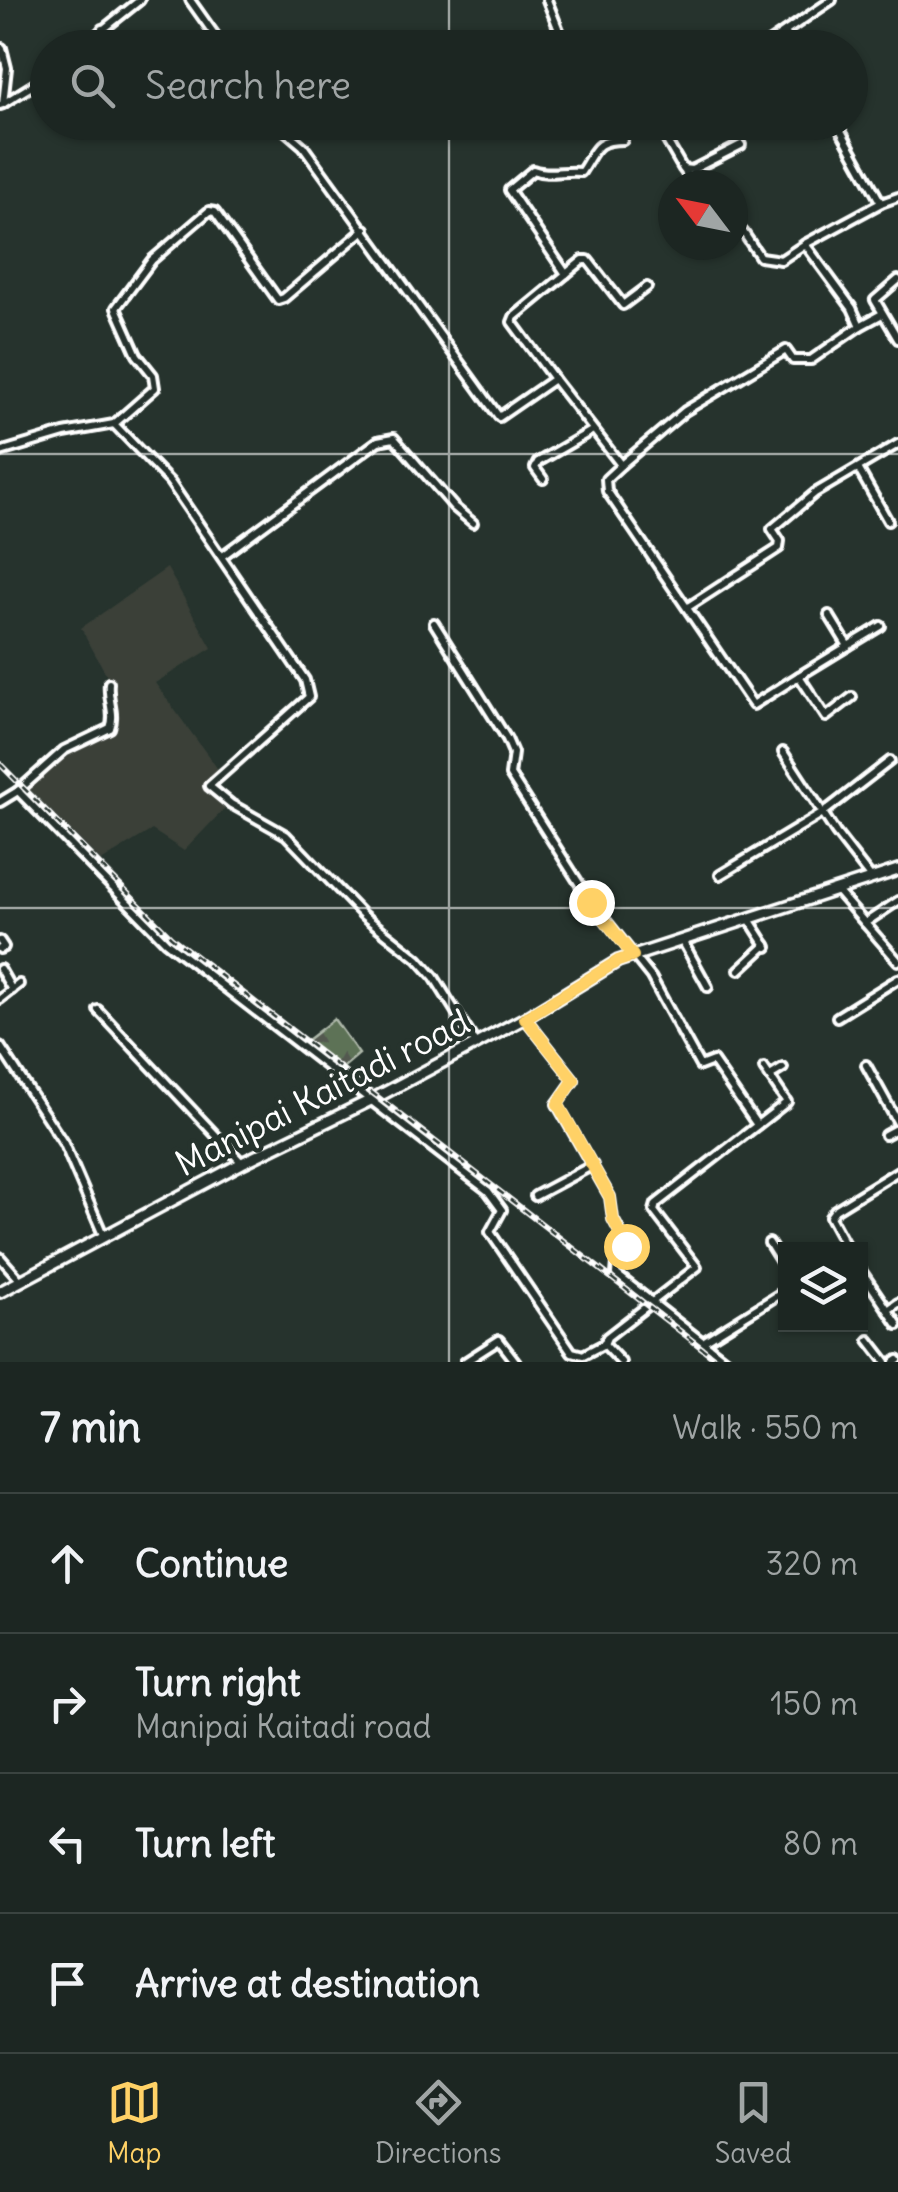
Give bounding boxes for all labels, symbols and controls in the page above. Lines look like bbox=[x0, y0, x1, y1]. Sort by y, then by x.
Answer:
search box bbox=[30, 30, 868, 140]
icon: search bbox=[65, 58, 120, 113]
text: Search here bbox=[145, 62, 351, 109]
north arrow bbox=[658, 170, 748, 260]
route end bbox=[569, 880, 615, 926]
street label: Manipai Kaitadi road bbox=[168, 999, 476, 1185]
route start bbox=[604, 1224, 650, 1270]
map controls bbox=[778, 1242, 868, 1332]
button: layers bbox=[778, 1242, 868, 1332]
text: 7 min bbox=[40, 1401, 141, 1453]
text: Walk · 550 m bbox=[672, 1407, 858, 1448]
icon: ahead bbox=[40, 1536, 95, 1591]
text: Continue bbox=[135, 1540, 288, 1587]
text: 320 m bbox=[766, 1543, 858, 1584]
text: Turn right bbox=[135, 1659, 301, 1706]
icon: right bbox=[40, 1676, 95, 1731]
text: 150 m bbox=[770, 1683, 858, 1724]
text: Manipai Kaitadi road bbox=[135, 1706, 431, 1747]
icon: left bbox=[40, 1816, 95, 1871]
text: Turn left bbox=[135, 1820, 275, 1867]
text: 80 m bbox=[783, 1823, 858, 1864]
icon: arrive bbox=[40, 1956, 95, 2011]
text: Arrive at destination bbox=[135, 1960, 480, 2007]
tab: Map bbox=[107, 2075, 162, 2171]
tab: Directions bbox=[375, 2075, 501, 2171]
tab: Saved bbox=[715, 2075, 791, 2171]

